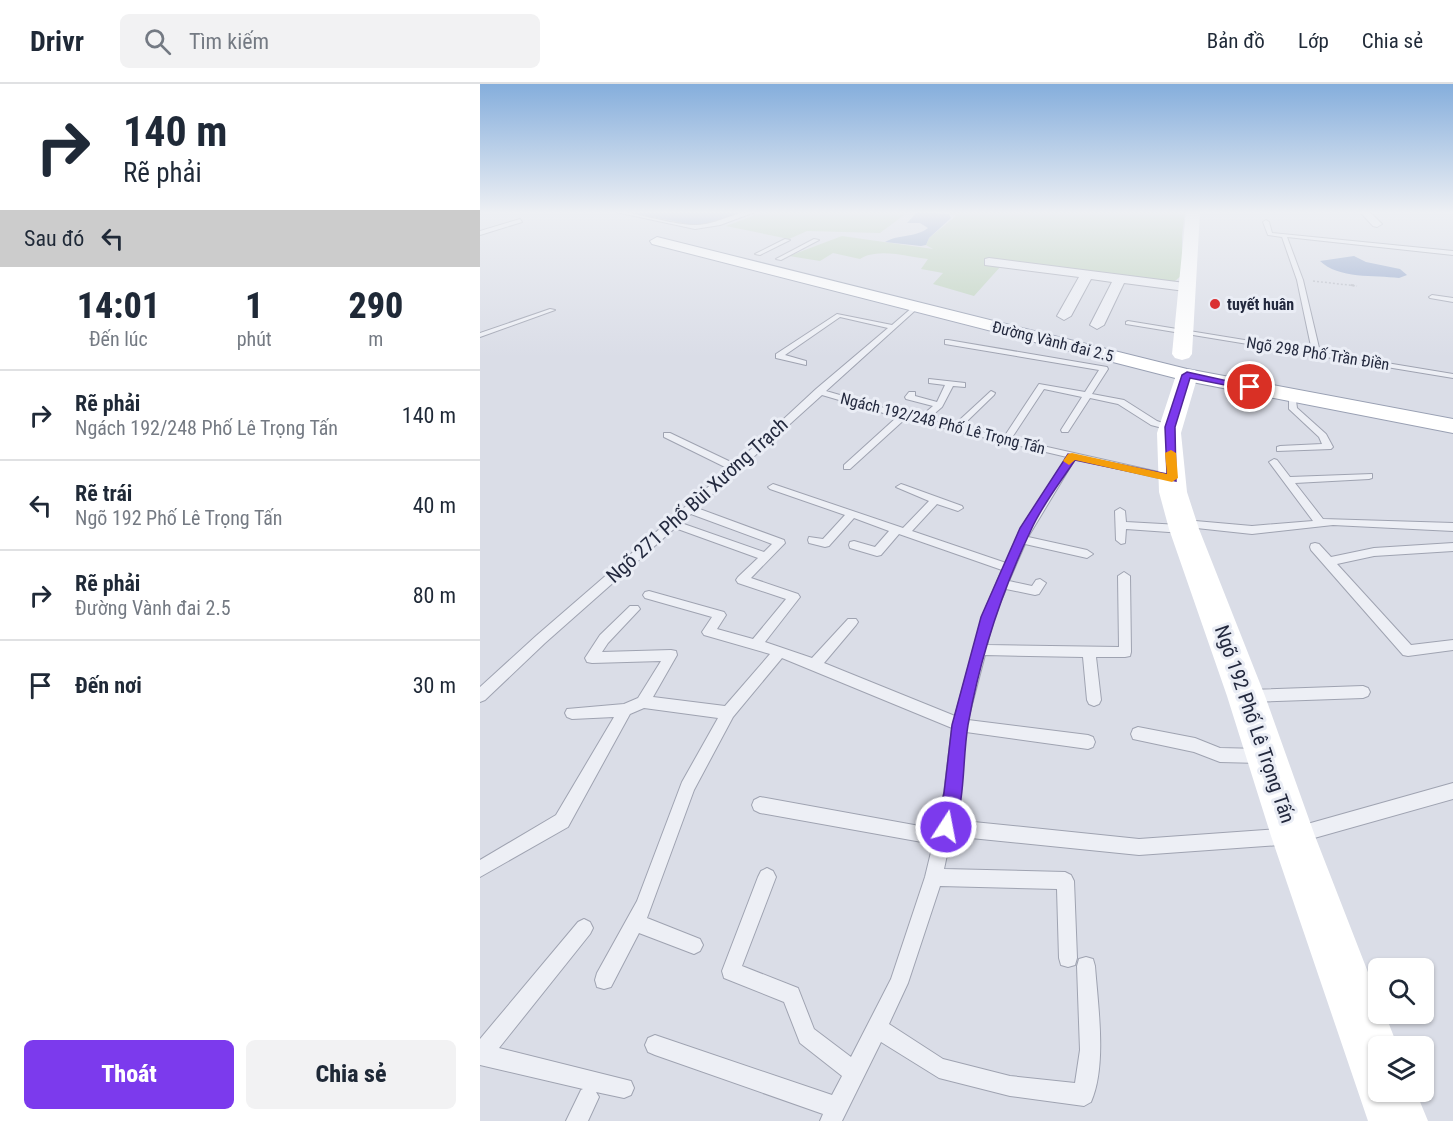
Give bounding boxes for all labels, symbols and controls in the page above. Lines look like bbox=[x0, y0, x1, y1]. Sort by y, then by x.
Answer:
search box bbox=[120, 14, 540, 68]
text: Drivr bbox=[30, 25, 84, 58]
icon: search bbox=[141, 25, 174, 58]
text: Tìm kiếm bbox=[189, 29, 269, 54]
text: Bản đồ bbox=[1207, 29, 1265, 53]
text: Lớp bbox=[1298, 29, 1329, 53]
text: Chia sẻ bbox=[1362, 29, 1423, 53]
text: 140 m bbox=[123, 107, 228, 156]
icon: right bbox=[24, 108, 102, 186]
text: Rẽ phải bbox=[123, 157, 202, 189]
icon: left bbox=[96, 222, 129, 255]
text: Sau đó bbox=[24, 226, 84, 251]
text: 14:01 bbox=[77, 285, 160, 327]
text: 1 bbox=[245, 285, 263, 327]
text: 290 bbox=[348, 285, 403, 327]
place label: tuyết huân bbox=[1227, 295, 1294, 314]
marker: tuyết huân bbox=[1208, 297, 1222, 311]
street label: Đường Vành đai 2.5 bbox=[990, 317, 1116, 366]
text: Đến lúc bbox=[89, 327, 148, 351]
text: phút bbox=[237, 327, 272, 351]
text: m bbox=[368, 327, 383, 351]
street label: Ngõ 298 Phố Trần Điền bbox=[1245, 333, 1391, 374]
pin bbox=[1224, 361, 1275, 412]
icon: arrive bbox=[1233, 370, 1266, 403]
street label: Ngách 192/248 Phố Lê Trọng Tấn bbox=[839, 389, 1047, 458]
text: Rẽ phải bbox=[75, 391, 140, 416]
icon: right bbox=[24, 399, 57, 432]
text: 140 m bbox=[402, 403, 456, 428]
street label: Ngõ 271 Phố Bùi Xương Trạch bbox=[601, 412, 793, 588]
text: Ngách 192/248 Phố Lê Trọng Tấn bbox=[75, 416, 338, 440]
text: Rẽ trái bbox=[75, 481, 132, 506]
icon: left bbox=[24, 489, 57, 522]
text: 40 m bbox=[413, 493, 456, 518]
text: Ngõ 192 Phố Lê Trọng Tấn bbox=[75, 506, 283, 530]
text: Rẽ phải bbox=[75, 571, 140, 596]
icon: right bbox=[24, 579, 57, 612]
text: 80 m bbox=[413, 583, 456, 608]
text: Đường Vành đai 2.5 bbox=[75, 596, 231, 620]
street label: Ngõ 192 Phố Lê Trọng Tấn bbox=[1210, 622, 1300, 826]
icon: arrive bbox=[24, 669, 57, 702]
text: Đến nơi bbox=[75, 673, 142, 698]
text: 30 m bbox=[413, 673, 456, 698]
position arrow bbox=[914, 795, 978, 859]
map controls bbox=[1368, 958, 1434, 1102]
button: search bbox=[1368, 958, 1434, 1024]
button: layers bbox=[1368, 1036, 1434, 1102]
button: Thoát bbox=[24, 1040, 234, 1109]
button: Chia sẻ bbox=[246, 1040, 456, 1109]

